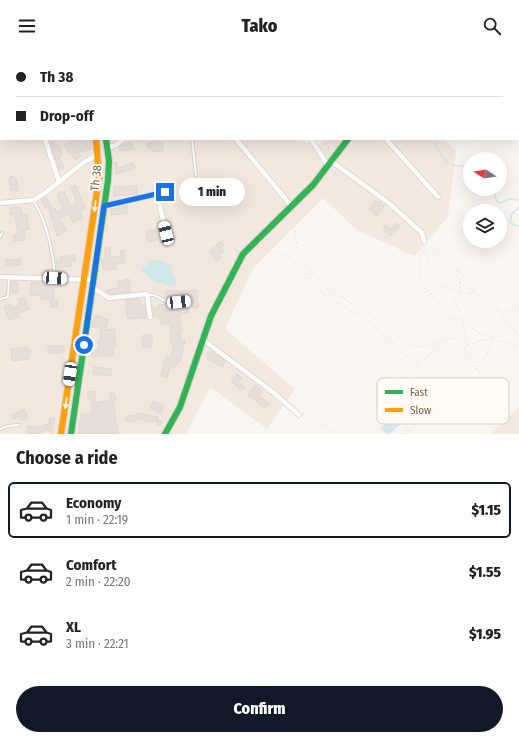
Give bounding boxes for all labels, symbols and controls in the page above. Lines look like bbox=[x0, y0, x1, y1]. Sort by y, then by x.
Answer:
icon: menu bbox=[16, 15, 38, 37]
text: Tako bbox=[242, 15, 277, 37]
icon: search bbox=[481, 15, 503, 37]
text: Th 38 bbox=[40, 68, 73, 86]
text: Drop-off bbox=[40, 107, 94, 125]
north arrow bbox=[463, 152, 507, 196]
map controls bbox=[463, 152, 507, 248]
street label: Th 38 bbox=[88, 164, 104, 192]
callout: 1 min bbox=[179, 178, 245, 206]
route end bbox=[156, 183, 174, 201]
text: 1 min bbox=[198, 184, 226, 199]
one-way arrow bbox=[92, 200, 98, 212]
button: layers bbox=[463, 204, 507, 248]
car bbox=[157, 220, 175, 246]
car bbox=[43, 271, 67, 285]
car bbox=[166, 295, 192, 309]
route start bbox=[75, 336, 93, 354]
car bbox=[62, 361, 78, 387]
legend bbox=[377, 378, 509, 424]
text: Fast bbox=[410, 386, 428, 399]
one-way arrow bbox=[63, 397, 69, 410]
text: Slow bbox=[410, 404, 431, 417]
text: Choose a ride bbox=[16, 447, 118, 469]
icon: car bbox=[18, 492, 54, 528]
text: Economy bbox=[66, 494, 121, 512]
text: $1.15 bbox=[472, 501, 501, 519]
text: 1 min · 22:19 bbox=[66, 512, 128, 527]
icon: car bbox=[18, 554, 54, 590]
text: Comfort bbox=[66, 556, 117, 574]
text: $1.55 bbox=[469, 563, 501, 581]
text: 2 min · 22:20 bbox=[66, 574, 131, 589]
icon: car bbox=[18, 616, 54, 652]
text: XL bbox=[66, 618, 81, 636]
text: $1.95 bbox=[469, 625, 501, 643]
text: 3 min · 22:21 bbox=[66, 636, 129, 651]
button: Confirm bbox=[16, 686, 503, 732]

